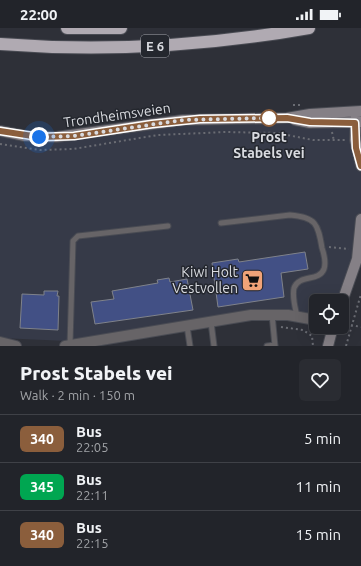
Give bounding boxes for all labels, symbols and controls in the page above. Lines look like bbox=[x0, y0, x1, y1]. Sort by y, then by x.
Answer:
text: 22:00 bbox=[20, 6, 58, 23]
road number: E 6 bbox=[141, 35, 169, 57]
street label: Trondheimsveien bbox=[62, 100, 172, 130]
marker: Prost Stabels vei bbox=[260, 109, 278, 127]
your location bbox=[29, 127, 49, 147]
place label: Prost Stabels vei bbox=[233, 129, 305, 161]
place label: Kiwi Holt Vestvollen bbox=[172, 264, 238, 296]
supermarket icon: Kiwi Holt Vestvollen bbox=[240, 267, 266, 293]
map controls bbox=[309, 294, 349, 334]
button: locate bbox=[309, 294, 349, 334]
button: heart bbox=[299, 359, 341, 401]
text: Prost Stabels vei bbox=[20, 362, 173, 384]
text: Walk · 2 min · 150 m bbox=[20, 388, 135, 402]
text: Bus bbox=[76, 423, 102, 440]
text: 5 min bbox=[304, 430, 341, 447]
text: 340 bbox=[30, 431, 54, 447]
text: 22:05 bbox=[76, 440, 109, 454]
text: Bus bbox=[76, 471, 102, 488]
text: 11 min bbox=[295, 478, 341, 495]
text: 345 bbox=[30, 479, 54, 495]
text: 22:11 bbox=[76, 488, 109, 502]
text: Bus bbox=[76, 519, 102, 536]
text: 15 min bbox=[295, 526, 341, 543]
text: 340 bbox=[30, 527, 54, 543]
text: 22:15 bbox=[76, 536, 109, 550]

